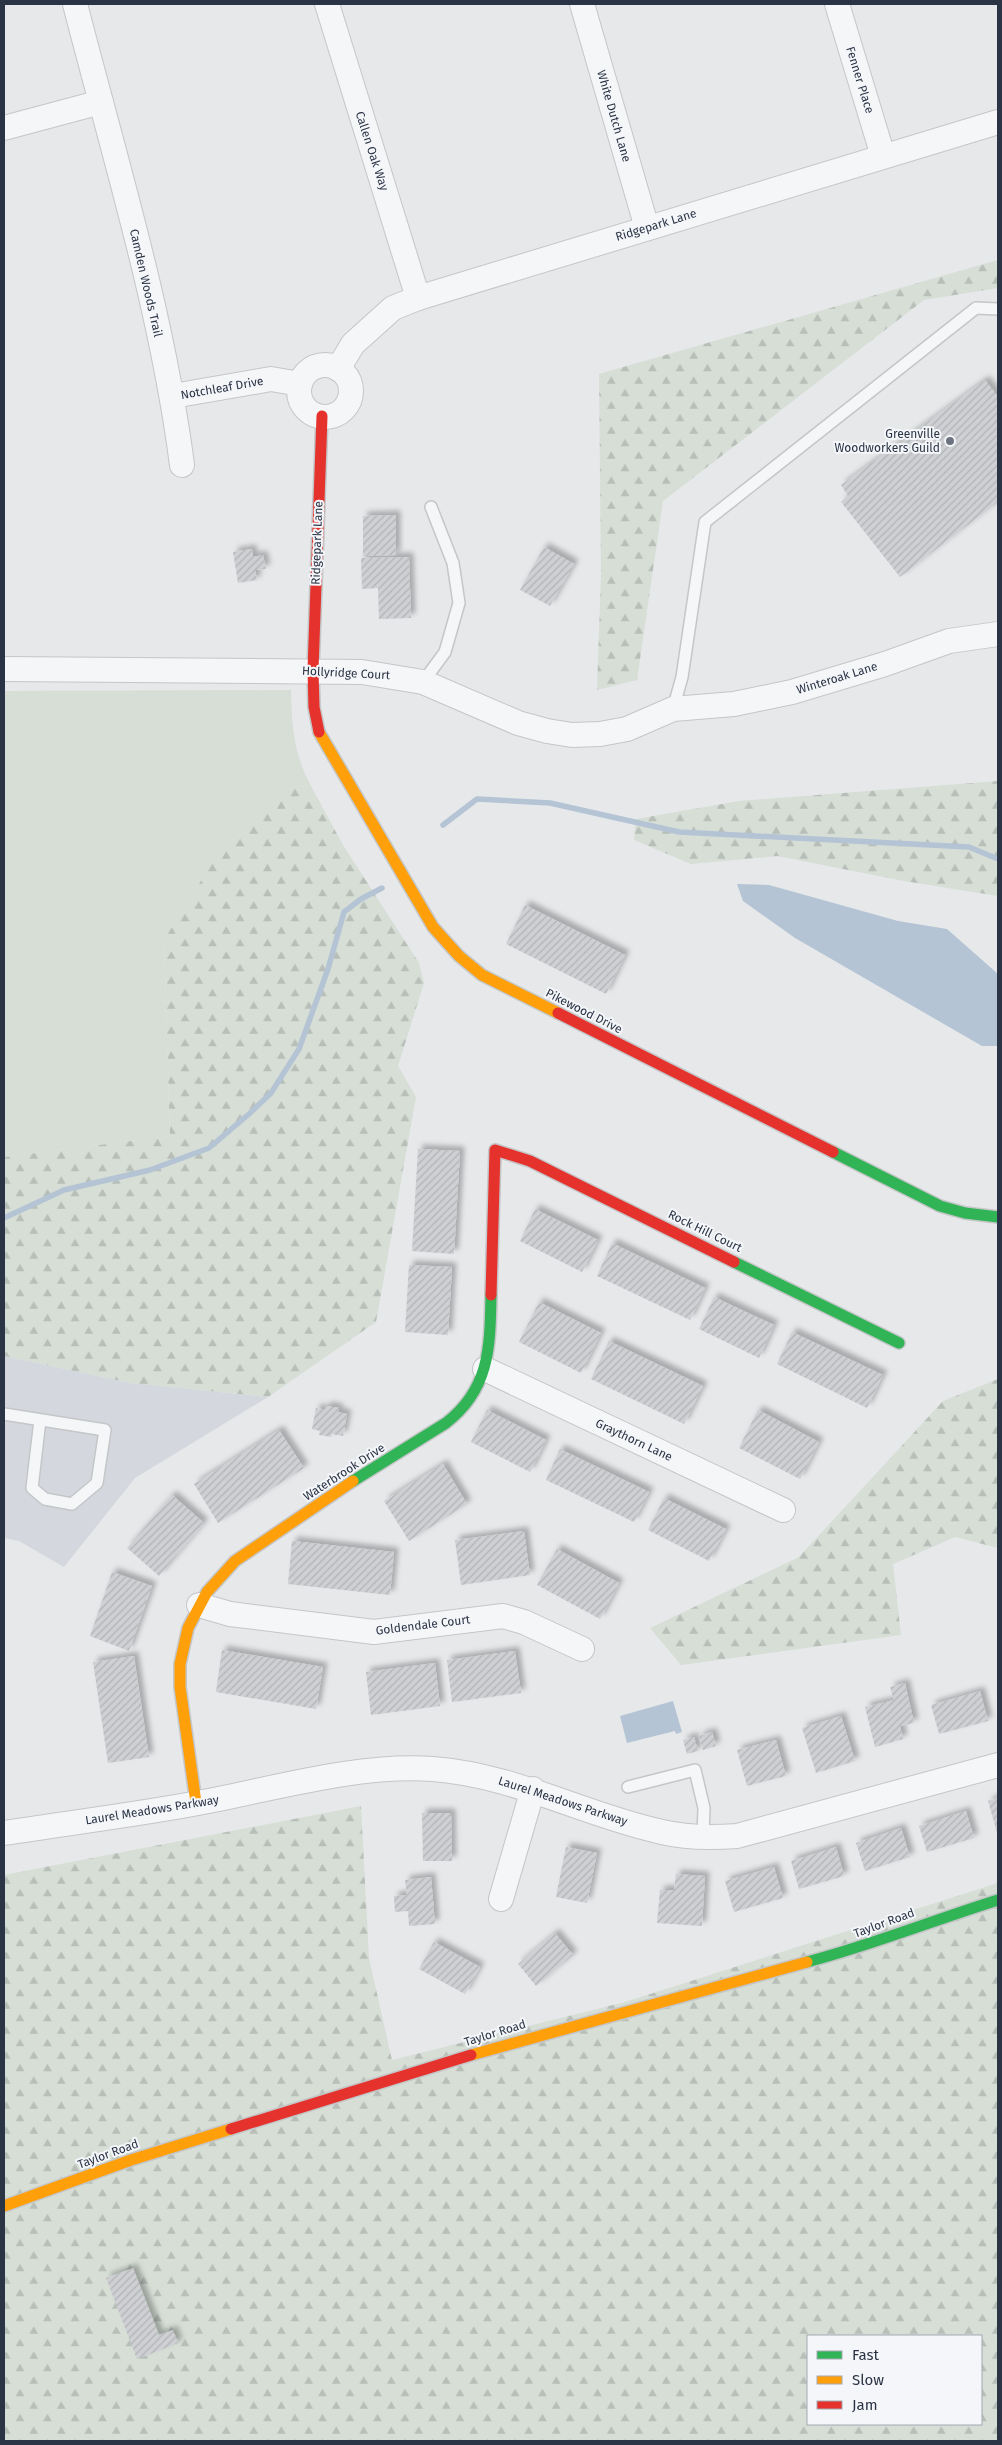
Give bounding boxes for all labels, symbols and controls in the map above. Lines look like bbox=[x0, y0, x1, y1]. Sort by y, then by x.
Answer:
street label: Fenner Place bbox=[843, 45, 877, 115]
street label: White Dutch Lane bbox=[594, 68, 634, 164]
street label: Callen Oak Way bbox=[353, 110, 391, 193]
street label: Ridgepark Lane bbox=[614, 206, 698, 244]
street label: Camden Woods Trail bbox=[127, 228, 165, 339]
street label: Notchleaf Drive bbox=[179, 374, 265, 402]
place label: Greenville Woodworkers Guild bbox=[834, 427, 940, 455]
marker: Greenville Woodworkers Guild bbox=[944, 435, 956, 447]
street label: Ridgepark Lane bbox=[309, 501, 325, 585]
street label: Winteroak Lane bbox=[795, 659, 879, 697]
street label: Hollyridge Court bbox=[301, 664, 391, 682]
street label: Pikewood Drive bbox=[543, 986, 625, 1036]
street label: Rock Hill Court bbox=[666, 1207, 745, 1255]
street label: Graythorn Lane bbox=[593, 1416, 675, 1464]
street label: Waterbrook Drive bbox=[301, 1440, 387, 1504]
street label: Goldendale Court bbox=[375, 1612, 472, 1638]
street label: Laurel Meadows Parkway bbox=[497, 1773, 629, 1829]
street label: Laurel Meadows Parkway bbox=[84, 1793, 220, 1827]
street label: Taylor Road bbox=[852, 1906, 916, 1940]
street label: Taylor Road bbox=[462, 2017, 528, 2049]
street label: Taylor Road bbox=[76, 2137, 140, 2171]
legend bbox=[807, 2335, 982, 2425]
text: Fast bbox=[852, 2346, 879, 2364]
text: Slow bbox=[852, 2371, 884, 2389]
text: Jam bbox=[852, 2396, 878, 2414]

